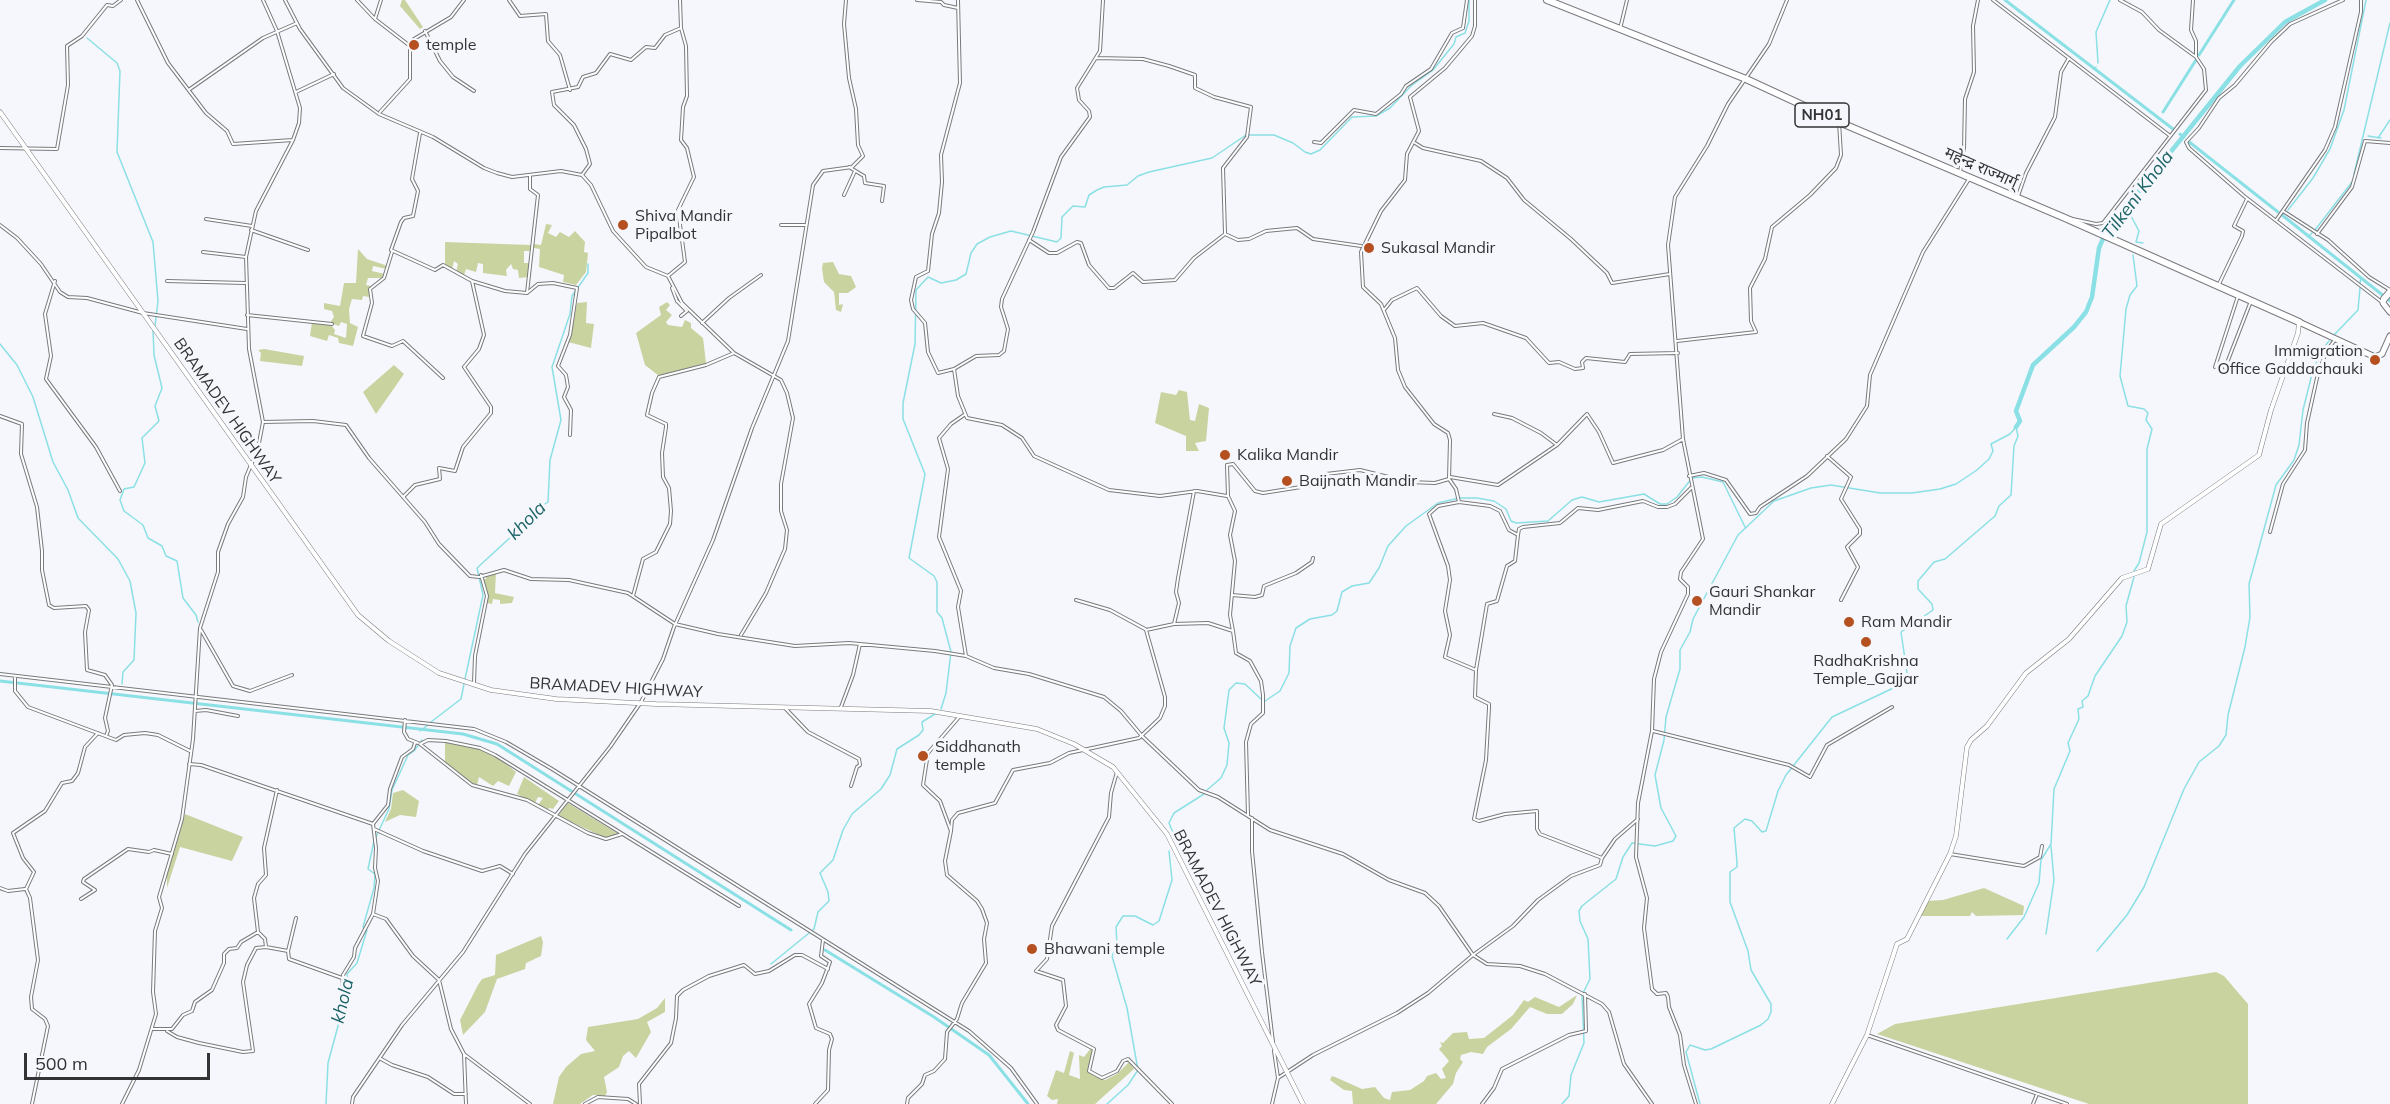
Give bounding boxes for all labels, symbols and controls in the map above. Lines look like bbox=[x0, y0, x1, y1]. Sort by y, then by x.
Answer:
place label: temple bbox=[426, 35, 476, 55]
marker: temple bbox=[407, 38, 421, 52]
road number: NH01 bbox=[1795, 103, 1849, 127]
street label: महेन्द्र राज्मार्ग् bbox=[1941, 143, 2021, 193]
water label: Tilkeni Khola bbox=[2098, 147, 2178, 243]
place label: Shiva Mandir Pipalbot bbox=[635, 206, 732, 244]
marker: Shiva Mandir Pipalbot bbox=[616, 218, 630, 232]
place label: Sukasal Mandir bbox=[1381, 238, 1495, 258]
marker: Sukasal Mandir bbox=[1362, 241, 1376, 255]
street label: BRAMADEV HIGHWAY bbox=[169, 335, 285, 487]
place label: Immigration Office Gaddachauki bbox=[2217, 341, 2363, 379]
marker: Immigration Office Gaddachauki bbox=[2368, 353, 2382, 367]
place label: Kalika Mandir bbox=[1237, 445, 1338, 465]
marker: Kalika Mandir bbox=[1218, 448, 1232, 462]
place label: Baijnath Mandir bbox=[1299, 471, 1417, 491]
marker: Baijnath Mandir bbox=[1280, 474, 1294, 488]
water label: khola bbox=[503, 497, 551, 545]
place label: Gauri Shankar Mandir bbox=[1709, 582, 1815, 620]
marker: Gauri Shankar Mandir bbox=[1690, 594, 1704, 608]
place label: Ram Mandir bbox=[1861, 612, 1952, 632]
marker: Ram Mandir bbox=[1842, 615, 1856, 629]
marker: RadhaKrishna Temple_Gajjar bbox=[1859, 635, 1873, 649]
place label: RadhaKrishna Temple_Gajjar bbox=[1813, 651, 1919, 689]
street label: BRAMADEV HIGHWAY bbox=[529, 674, 703, 702]
place label: Siddhanath temple bbox=[935, 737, 1021, 775]
marker: Siddhanath temple bbox=[916, 749, 930, 763]
street label: BRAMADEV HIGHWAY bbox=[1169, 826, 1265, 990]
place label: Bhawani temple bbox=[1044, 939, 1165, 959]
marker: Bhawani temple bbox=[1025, 942, 1039, 956]
water label: khola bbox=[327, 977, 359, 1025]
scale bar bbox=[27, 1041, 213, 1079]
text: 500 m bbox=[35, 1052, 88, 1075]

